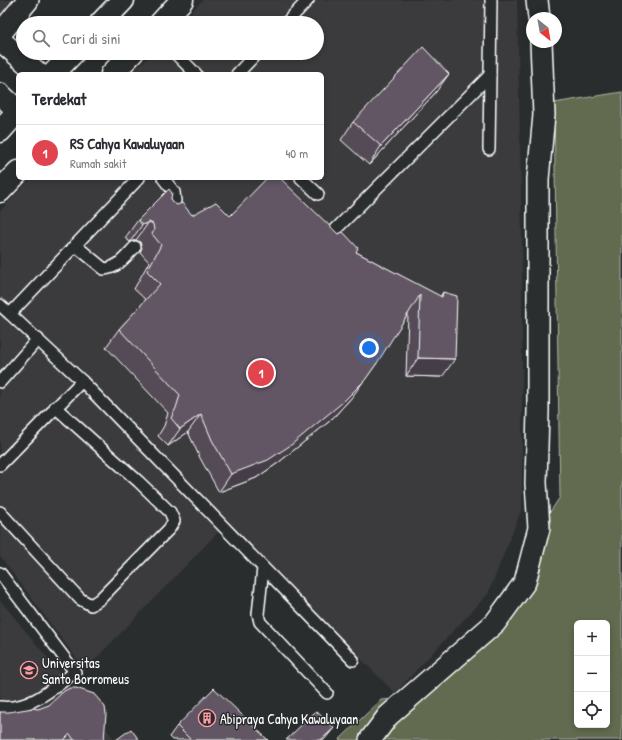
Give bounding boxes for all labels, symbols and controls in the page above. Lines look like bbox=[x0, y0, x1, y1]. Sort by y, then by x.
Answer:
north arrow bbox=[526, 12, 562, 48]
search box bbox=[16, 16, 324, 60]
icon: search bbox=[30, 27, 52, 49]
text: Cari di sini bbox=[62, 28, 121, 49]
text: Terdekat bbox=[32, 87, 86, 110]
text: RS Cahya Kawaluyaan bbox=[70, 133, 185, 154]
text: 1 bbox=[43, 144, 47, 162]
text: 40 m bbox=[285, 144, 308, 162]
text: Rumah sakit bbox=[70, 154, 126, 172]
your location bbox=[359, 338, 379, 358]
pin: 1 bbox=[248, 358, 274, 388]
map controls bbox=[574, 620, 610, 728]
button: + bbox=[574, 620, 610, 656]
place label: Universitas Santo Borromeus bbox=[42, 653, 129, 688]
button: − bbox=[574, 656, 610, 692]
school or university icon: Universitas Santo Borromeus bbox=[19, 660, 39, 680]
button: locate bbox=[574, 692, 610, 728]
building icon: Abipraya Cahya Kawaluyaan bbox=[197, 708, 217, 728]
place label: Abipraya Cahya Kawaluyaan bbox=[220, 709, 358, 729]

